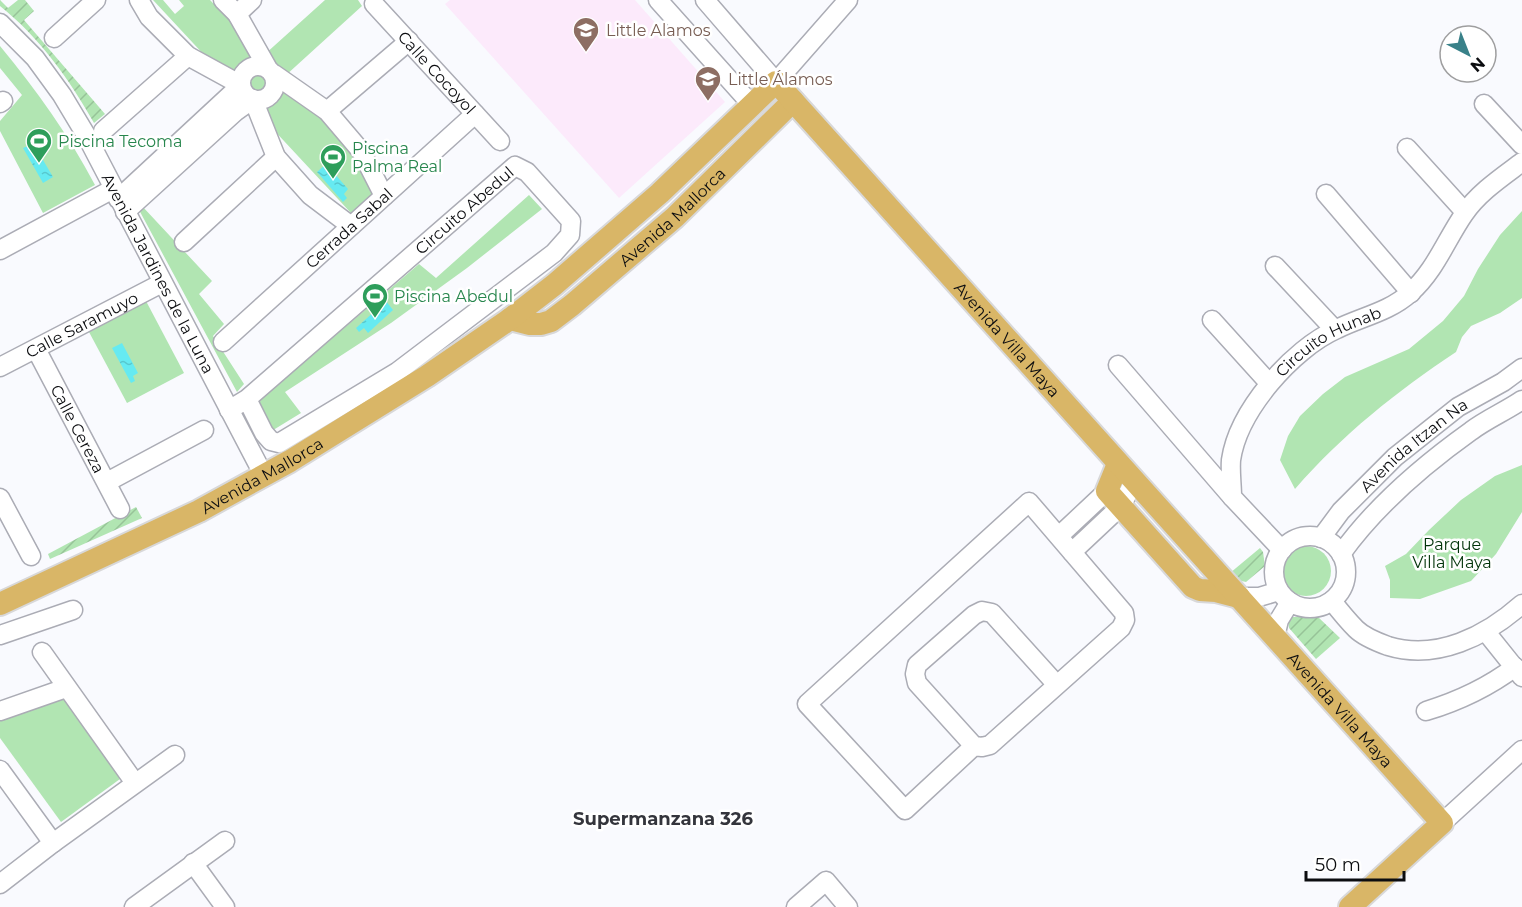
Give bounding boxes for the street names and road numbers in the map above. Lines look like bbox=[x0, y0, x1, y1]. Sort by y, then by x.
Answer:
street label: Calle Cocoyol bbox=[394, 27, 479, 118]
street label: Circuito Abedul bbox=[411, 163, 518, 258]
street label: Avenida Mallorca bbox=[616, 164, 729, 270]
street label: Avenida Jardines de la Luna bbox=[98, 170, 218, 377]
street label: Cerrada Sabal bbox=[302, 184, 397, 272]
street label: Avenida Villa Maya bbox=[950, 278, 1064, 401]
street label: Calle Saramuyo bbox=[23, 288, 141, 362]
street label: Circuito Hunab bbox=[1272, 303, 1384, 381]
street label: Calle Cereza bbox=[46, 381, 108, 476]
street label: Avenida Itzan Na bbox=[1356, 395, 1471, 496]
street label: Avenida Mallorca bbox=[198, 434, 327, 518]
street label: Avenida Villa Maya bbox=[1283, 649, 1397, 772]

